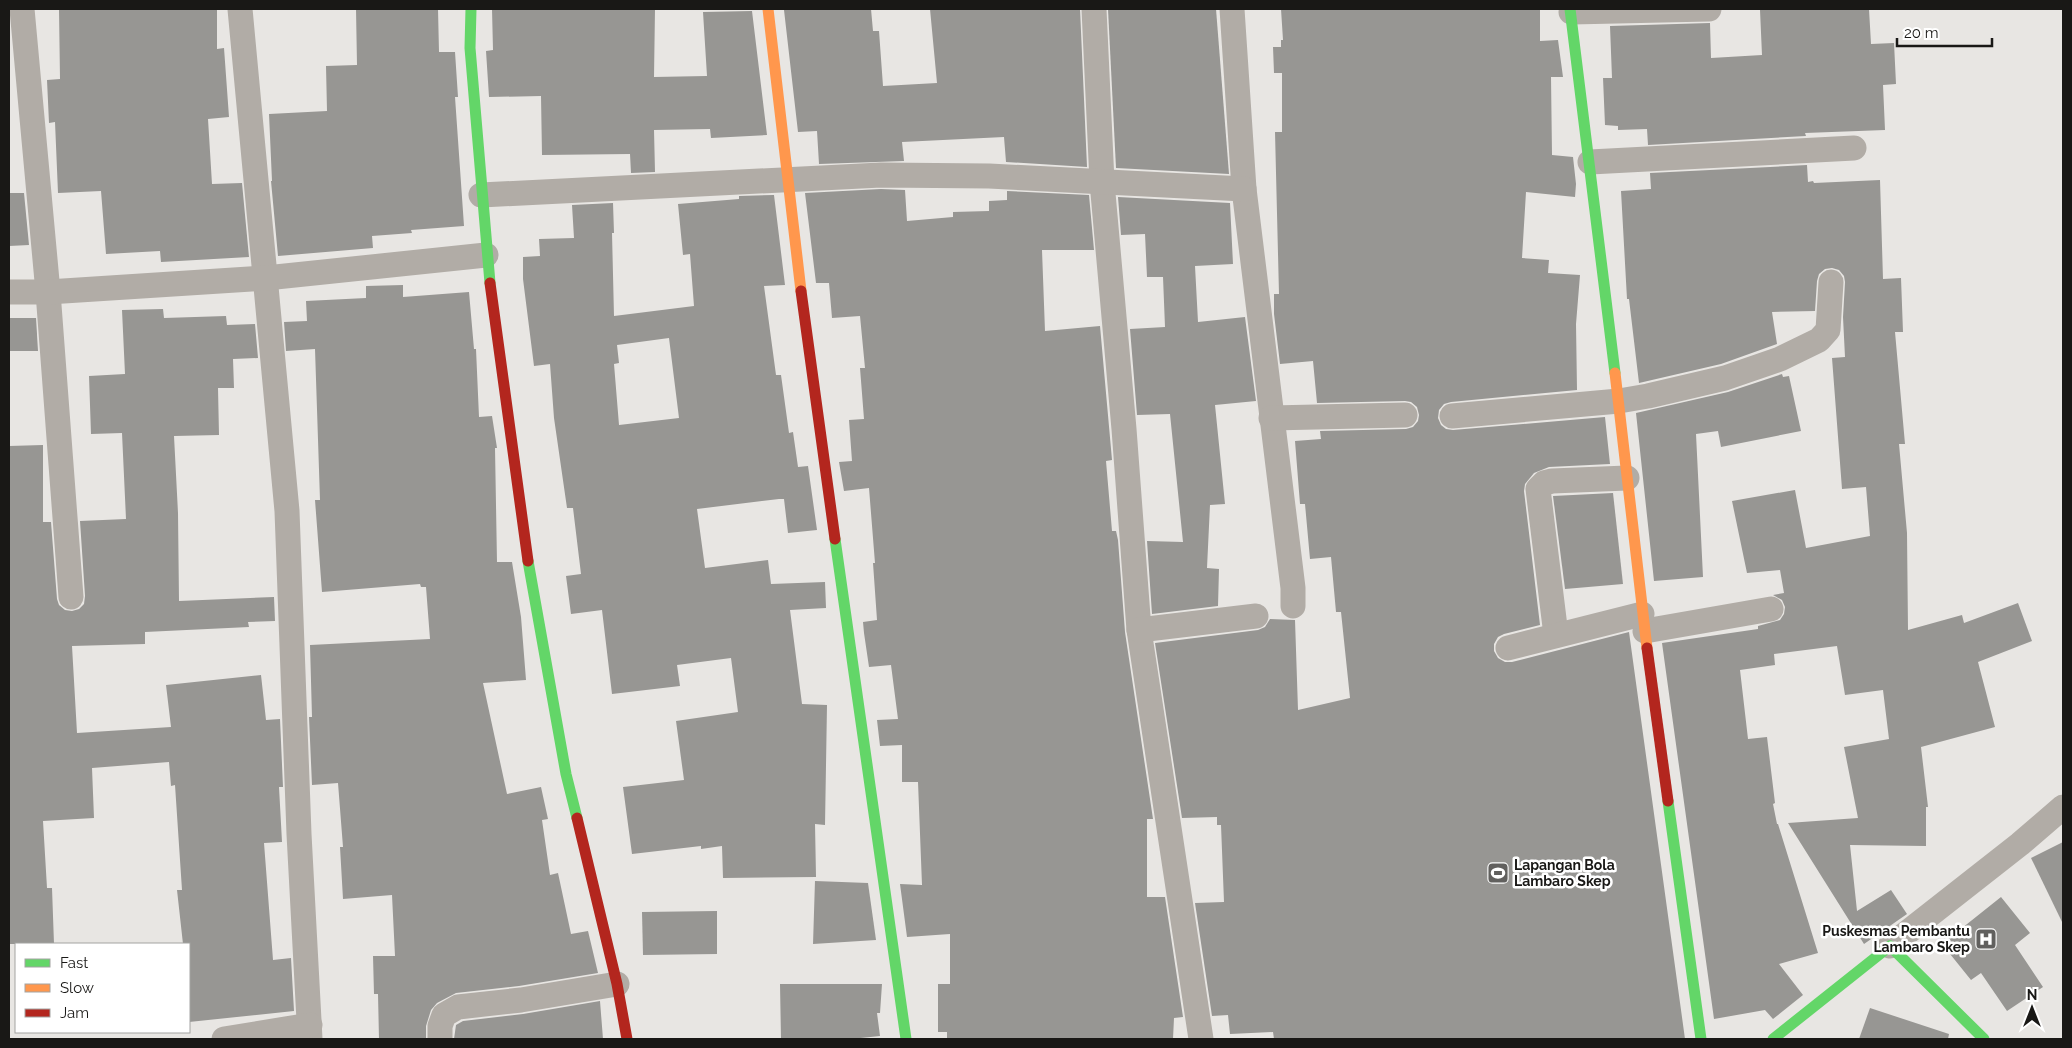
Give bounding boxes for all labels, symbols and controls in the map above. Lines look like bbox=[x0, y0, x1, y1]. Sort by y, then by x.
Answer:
scale bar bbox=[1897, 15, 1992, 47]
text: 20 m bbox=[1904, 24, 1939, 42]
place label: Lapangan Bola Lambaro Skep bbox=[1514, 857, 1615, 889]
sports icon: Lapangan Bola Lambaro Skep bbox=[1486, 861, 1510, 885]
place label: Puskesmas Pembantu Lambaro Skep bbox=[1822, 923, 1970, 955]
hospital icon: Puskesmas Pembantu Lambaro Skep bbox=[1974, 927, 1998, 951]
legend bbox=[15, 943, 190, 1033]
text: Fast bbox=[60, 954, 88, 972]
text: Slow bbox=[60, 979, 94, 997]
north arrow bbox=[2007, 983, 2057, 1033]
text: N bbox=[2027, 987, 2037, 1003]
text: Jam bbox=[60, 1004, 89, 1022]

